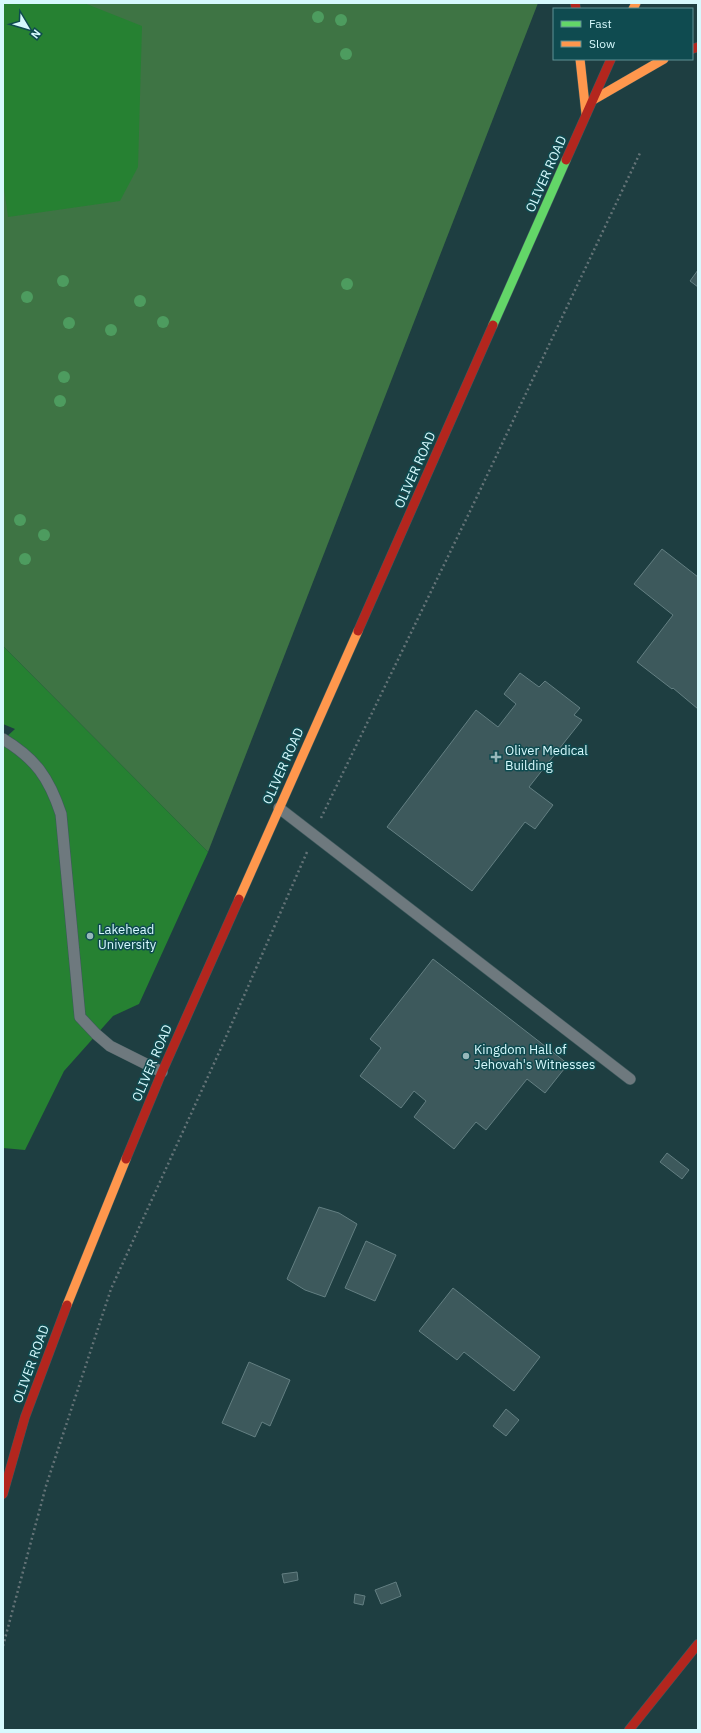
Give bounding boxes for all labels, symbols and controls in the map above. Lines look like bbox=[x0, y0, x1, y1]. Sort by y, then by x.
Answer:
north arrow bbox=[8, 8, 48, 48]
legend bbox=[553, 8, 693, 60]
text: Fast bbox=[589, 16, 612, 31]
text: N bbox=[28, 27, 44, 42]
text: Slow bbox=[589, 36, 615, 51]
street label: OLIVER ROAD bbox=[522, 133, 570, 215]
street label: OLIVER ROAD bbox=[391, 429, 439, 511]
street label: OLIVER ROAD bbox=[259, 725, 307, 807]
place label: Oliver Medical Building bbox=[505, 742, 588, 774]
marker: Oliver Medical Building bbox=[490, 751, 502, 763]
place label: Lakehead University bbox=[98, 921, 157, 953]
marker: Lakehead University bbox=[85, 931, 95, 941]
street label: OLIVER ROAD bbox=[128, 1022, 176, 1104]
place label: Kingdom Hall of Jehovah's Witnesses bbox=[474, 1041, 595, 1073]
marker: Kingdom Hall of Jehovah's Witnesses bbox=[461, 1051, 471, 1061]
street label: OLIVER ROAD bbox=[9, 1323, 53, 1405]

